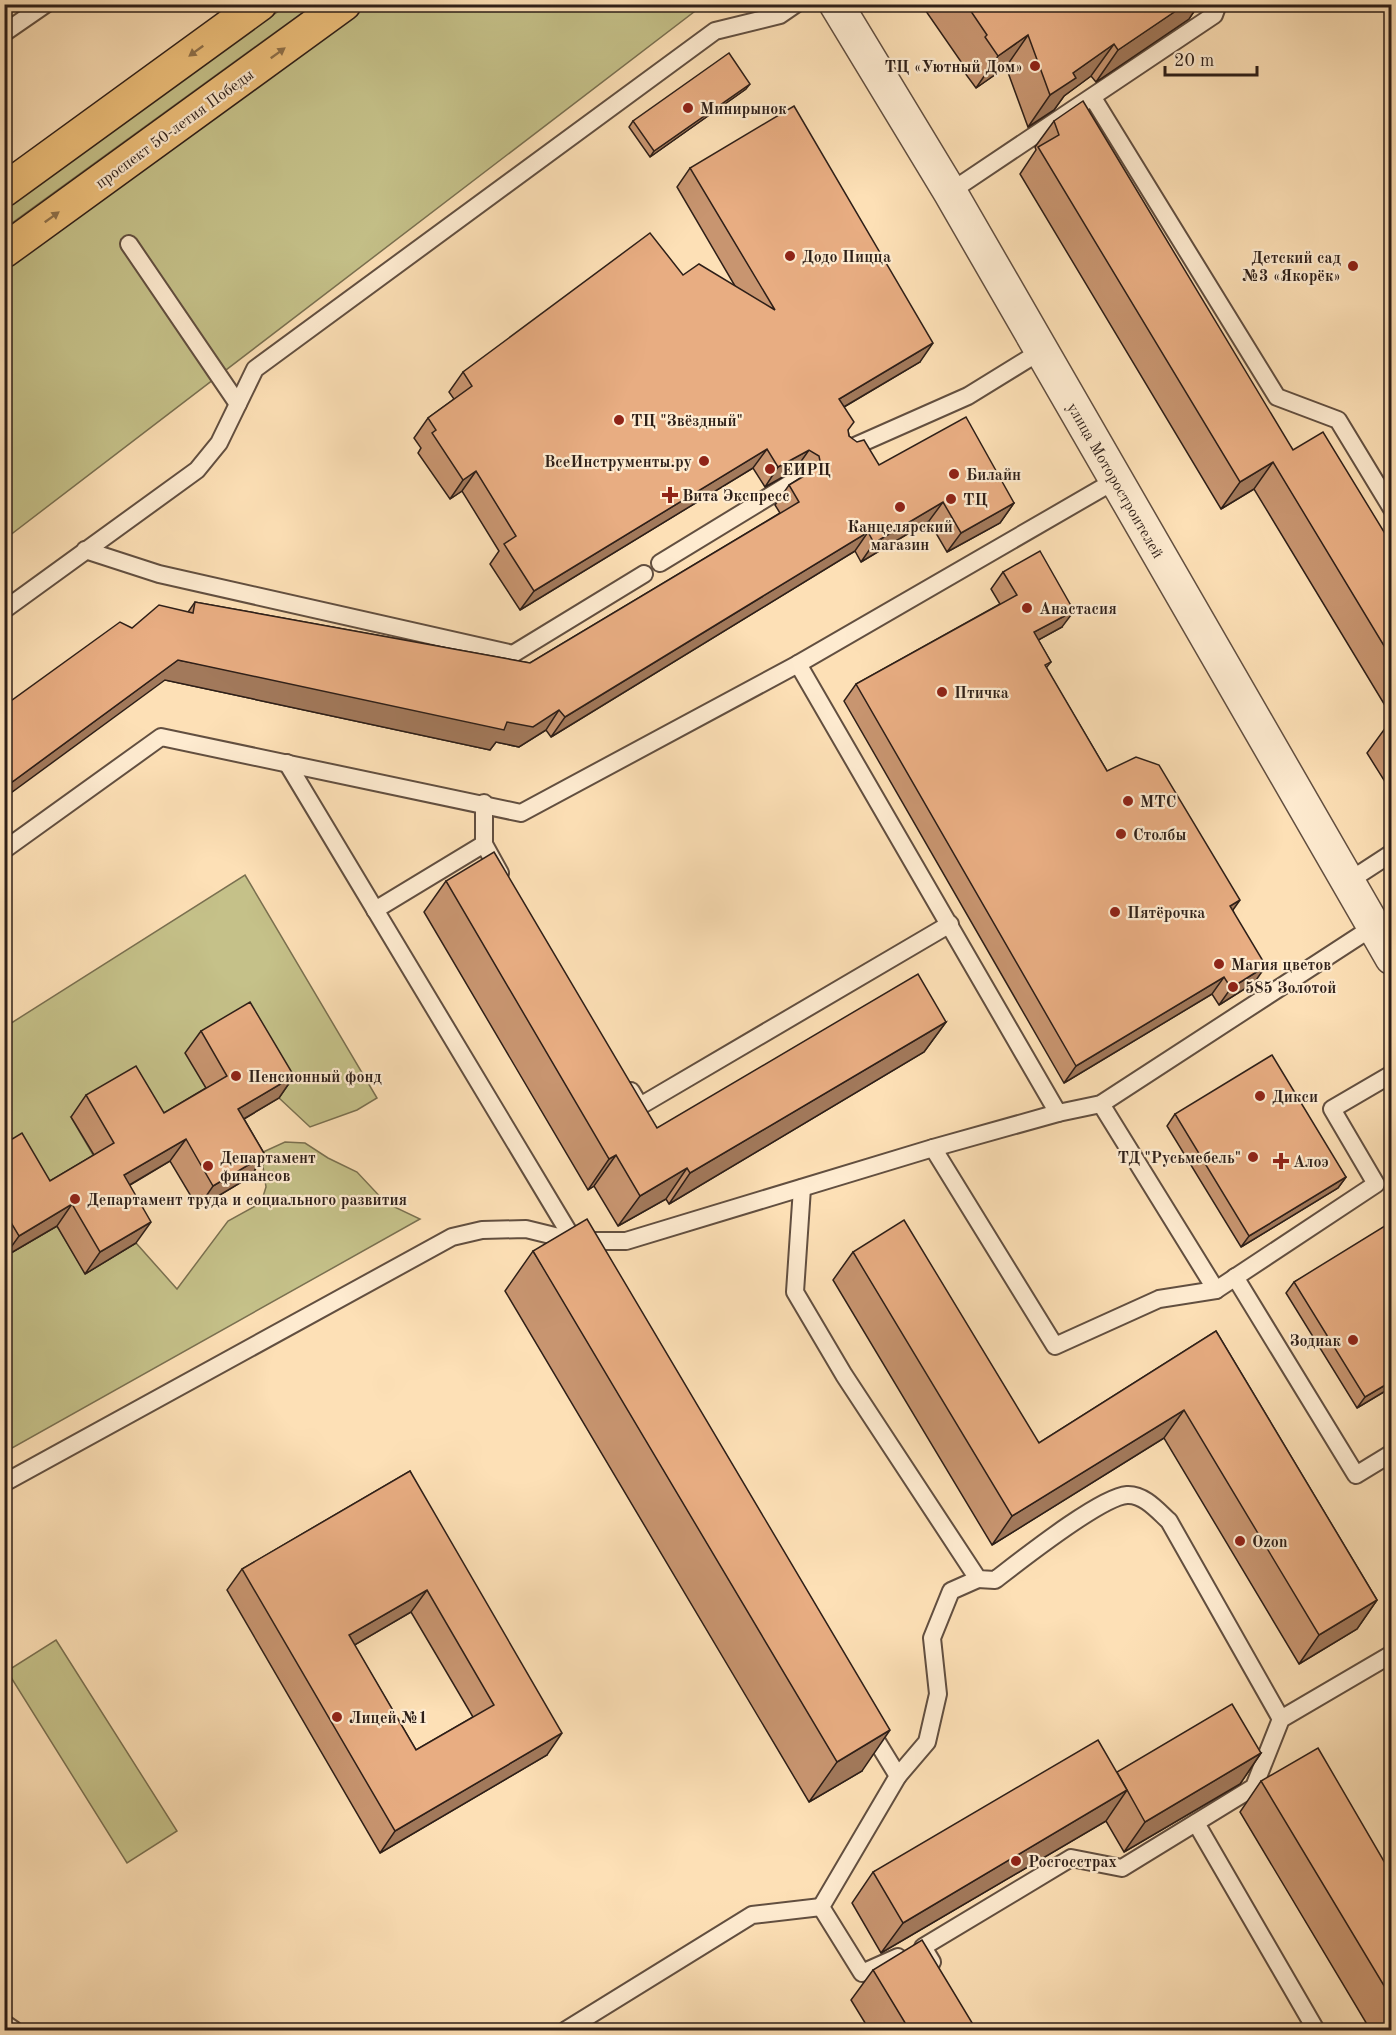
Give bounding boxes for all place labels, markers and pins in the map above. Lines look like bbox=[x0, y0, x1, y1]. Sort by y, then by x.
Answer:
marker: ТЦ «Уютный Дом» bbox=[1028, 59, 1042, 73]
place label: ТЦ «Уютный Дом» bbox=[885, 60, 1023, 76]
marker: Минирынок bbox=[681, 101, 695, 115]
place label: Минирынок bbox=[700, 102, 787, 118]
marker: Додо Пицца bbox=[783, 249, 797, 263]
place label: Додо Пицца bbox=[802, 250, 891, 266]
place label: Детский сад №3 «Якорёк» bbox=[1242, 251, 1341, 285]
marker: Детский сад №3 «Якорёк» bbox=[1346, 259, 1360, 273]
marker: ТЦ "Звёздный" bbox=[612, 413, 626, 427]
place label: ТЦ "Звёздный" bbox=[631, 414, 743, 430]
marker: ВсеИнструменты.ру bbox=[697, 454, 711, 468]
place label: ВсеИнструменты.ру bbox=[544, 455, 692, 471]
marker: ЕИРЦ bbox=[763, 462, 777, 476]
place label: ЕИРЦ bbox=[782, 463, 831, 479]
marker: Билайн bbox=[947, 467, 961, 481]
place label: Билайн bbox=[966, 468, 1021, 484]
marker: Вита Экспресс bbox=[663, 488, 677, 502]
place label: Вита Экспресс bbox=[682, 489, 790, 505]
marker: ТЦ bbox=[944, 492, 958, 506]
place label: ТЦ bbox=[963, 493, 988, 509]
marker: Канцелярский магазин bbox=[893, 500, 907, 514]
place label: Канцелярский магазин bbox=[847, 520, 953, 554]
marker: Анастасия bbox=[1020, 601, 1034, 615]
place label: Анастасия bbox=[1039, 602, 1117, 618]
marker: Птичка bbox=[935, 685, 949, 699]
place label: Птичка bbox=[954, 686, 1009, 702]
marker: МТС bbox=[1121, 794, 1135, 808]
place label: МТС bbox=[1140, 795, 1176, 811]
marker: Столбы bbox=[1114, 827, 1128, 841]
place label: Столбы bbox=[1133, 828, 1186, 844]
marker: Пятёрочка bbox=[1108, 905, 1122, 919]
place label: Пятёрочка bbox=[1127, 906, 1206, 922]
marker: Магия цветов bbox=[1212, 957, 1226, 971]
place label: Магия цветов bbox=[1231, 958, 1331, 974]
marker: 585 Золотой bbox=[1226, 980, 1240, 994]
place label: 585 Золотой bbox=[1245, 981, 1337, 997]
marker: Пенсионный фонд bbox=[229, 1069, 243, 1083]
place label: Пенсионный фонд bbox=[248, 1070, 382, 1086]
marker: Дикси bbox=[1253, 1089, 1267, 1103]
place label: Дикси bbox=[1272, 1090, 1318, 1106]
marker: ТД "Русьмебель" bbox=[1246, 1150, 1260, 1164]
place label: Департамент финансов bbox=[220, 1151, 316, 1185]
place label: ТД "Русьмебель" bbox=[1117, 1151, 1241, 1167]
marker: Алоэ bbox=[1274, 1154, 1288, 1168]
place label: Алоэ bbox=[1293, 1155, 1329, 1171]
marker: Департамент финансов bbox=[201, 1159, 215, 1173]
marker: Департамент труда и социального развития bbox=[68, 1192, 82, 1206]
place label: Департамент труда и социального развития bbox=[87, 1193, 407, 1209]
marker: Зодиак bbox=[1346, 1333, 1360, 1347]
place label: Зодиак bbox=[1289, 1334, 1342, 1350]
marker: Ozon bbox=[1233, 1534, 1247, 1548]
place label: Ozon bbox=[1252, 1535, 1288, 1551]
marker: Лицей №1 bbox=[330, 1710, 344, 1724]
place label: Лицей №1 bbox=[349, 1711, 428, 1727]
marker: Росгосстрах bbox=[1009, 1854, 1023, 1868]
place label: Росгосстрах bbox=[1028, 1855, 1117, 1871]

